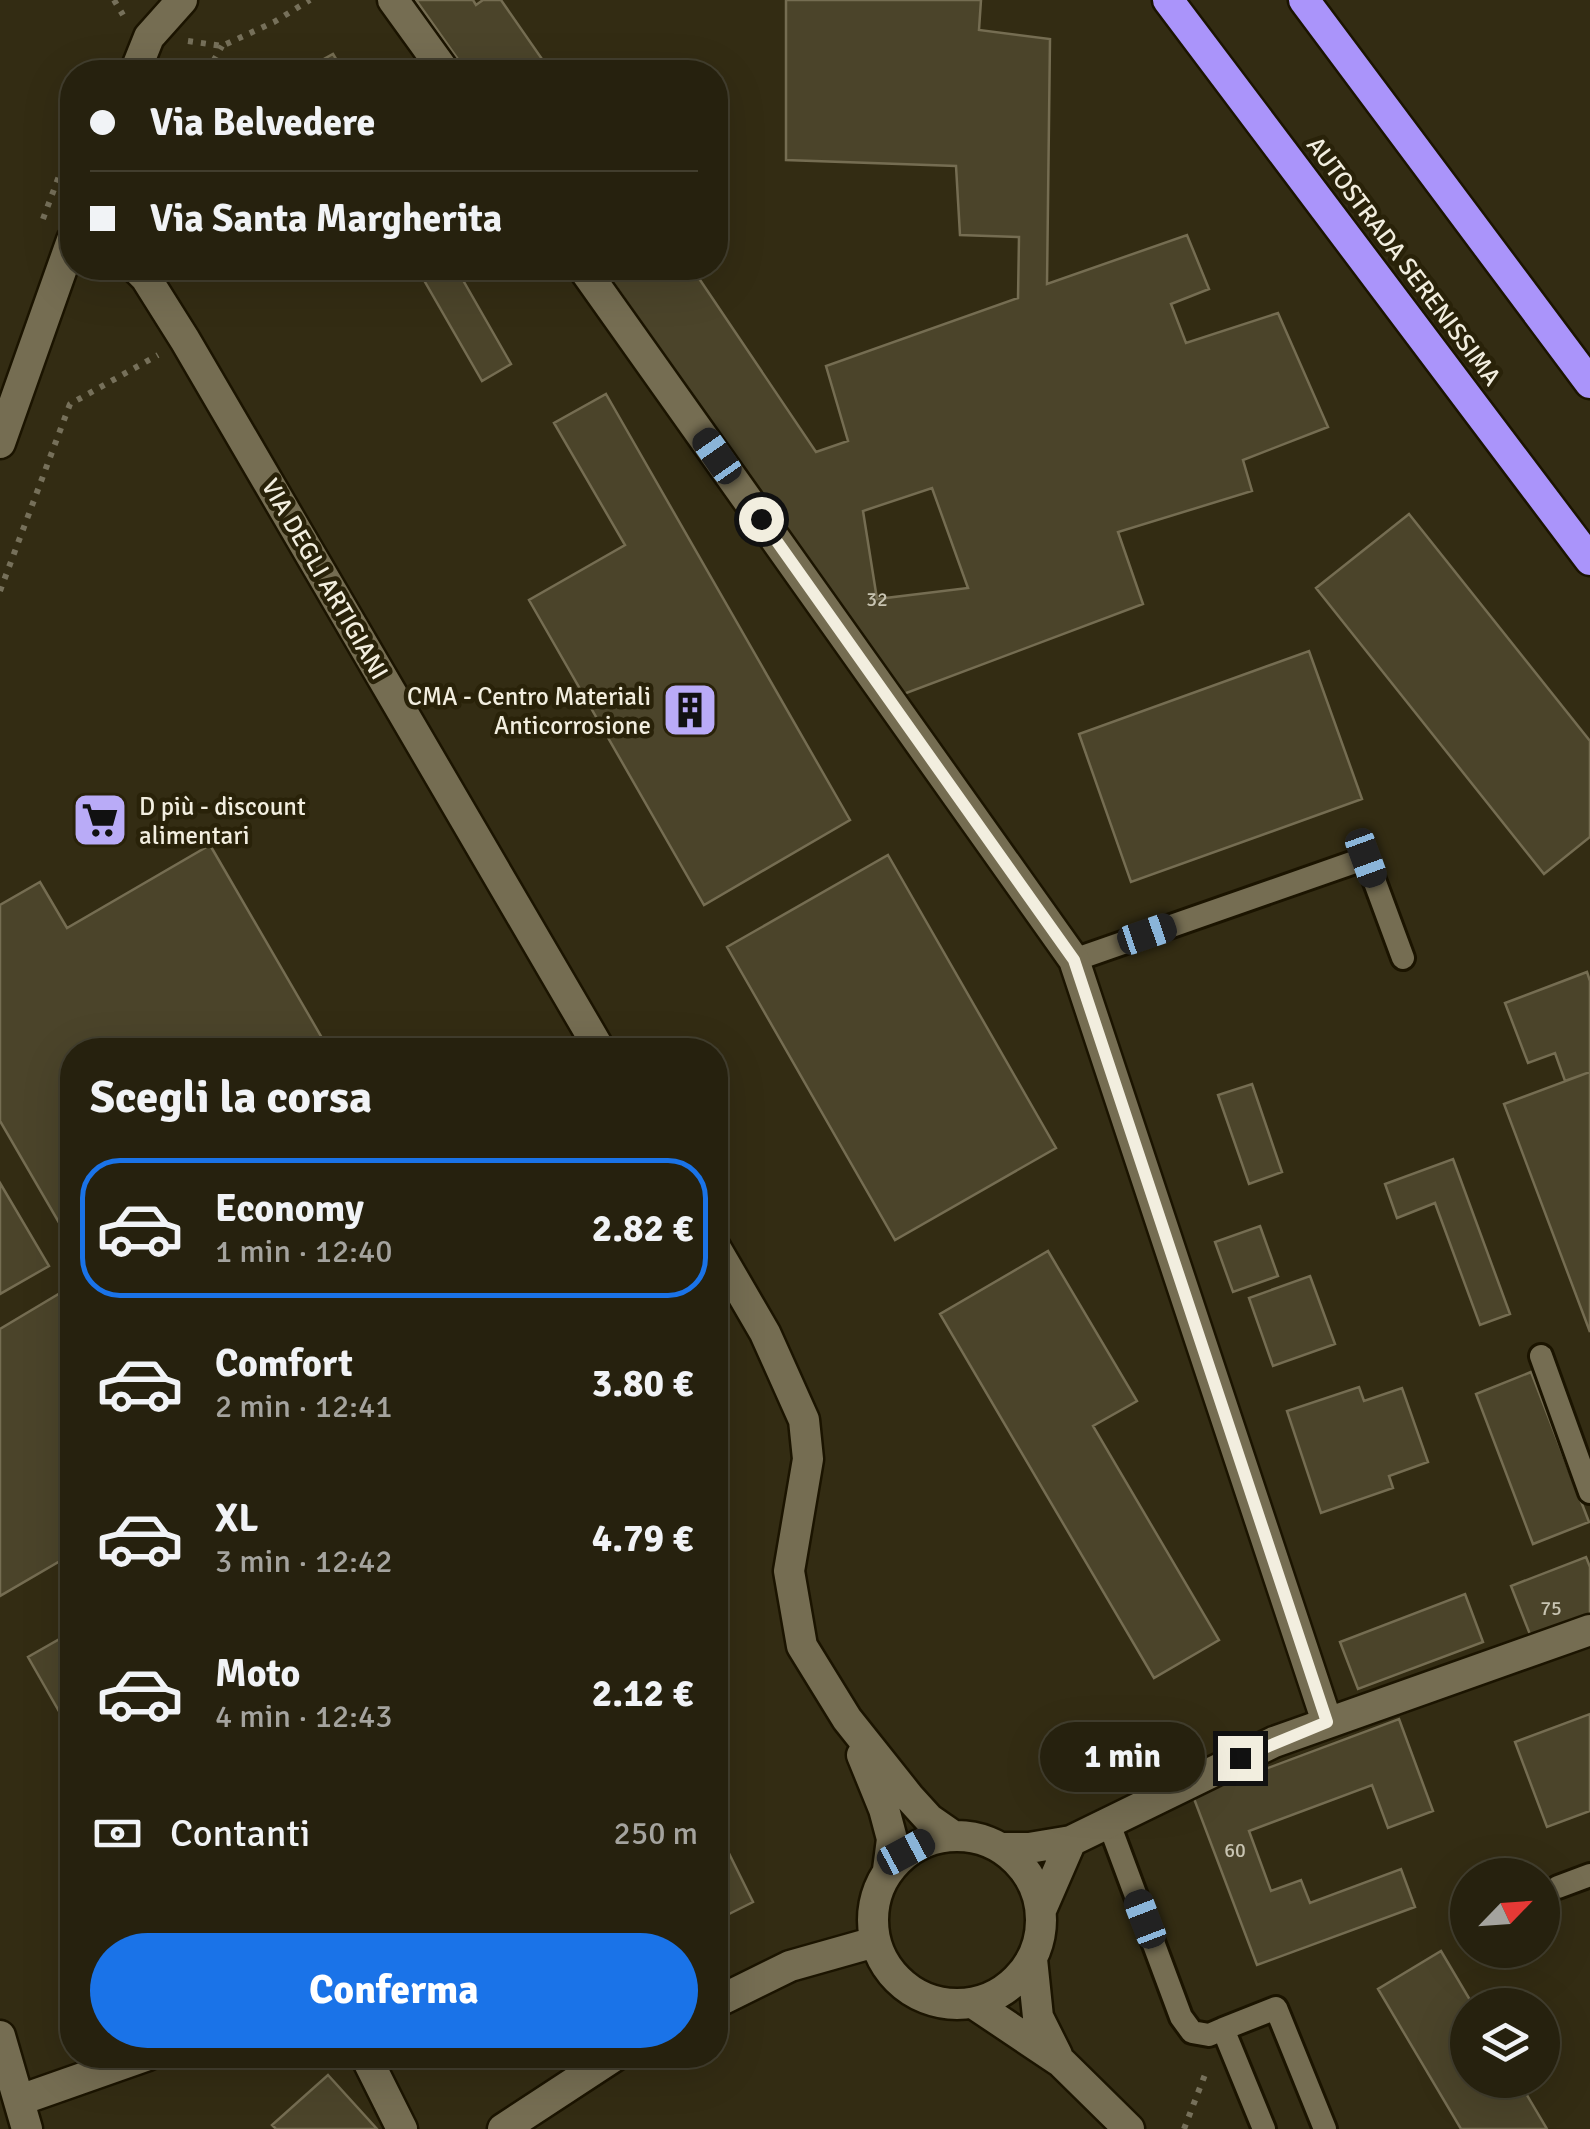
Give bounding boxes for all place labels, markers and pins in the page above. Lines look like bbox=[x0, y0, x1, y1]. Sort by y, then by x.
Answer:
building icon: CMA - Centro Materiali Anticorrosione bbox=[660, 680, 720, 740]
place label: CMA - Centro Materiali Anticorrosione bbox=[407, 681, 651, 741]
supermarket icon: D più - discount alimentari bbox=[70, 790, 130, 850]
place label: D più - discount alimentari bbox=[139, 791, 306, 851]

